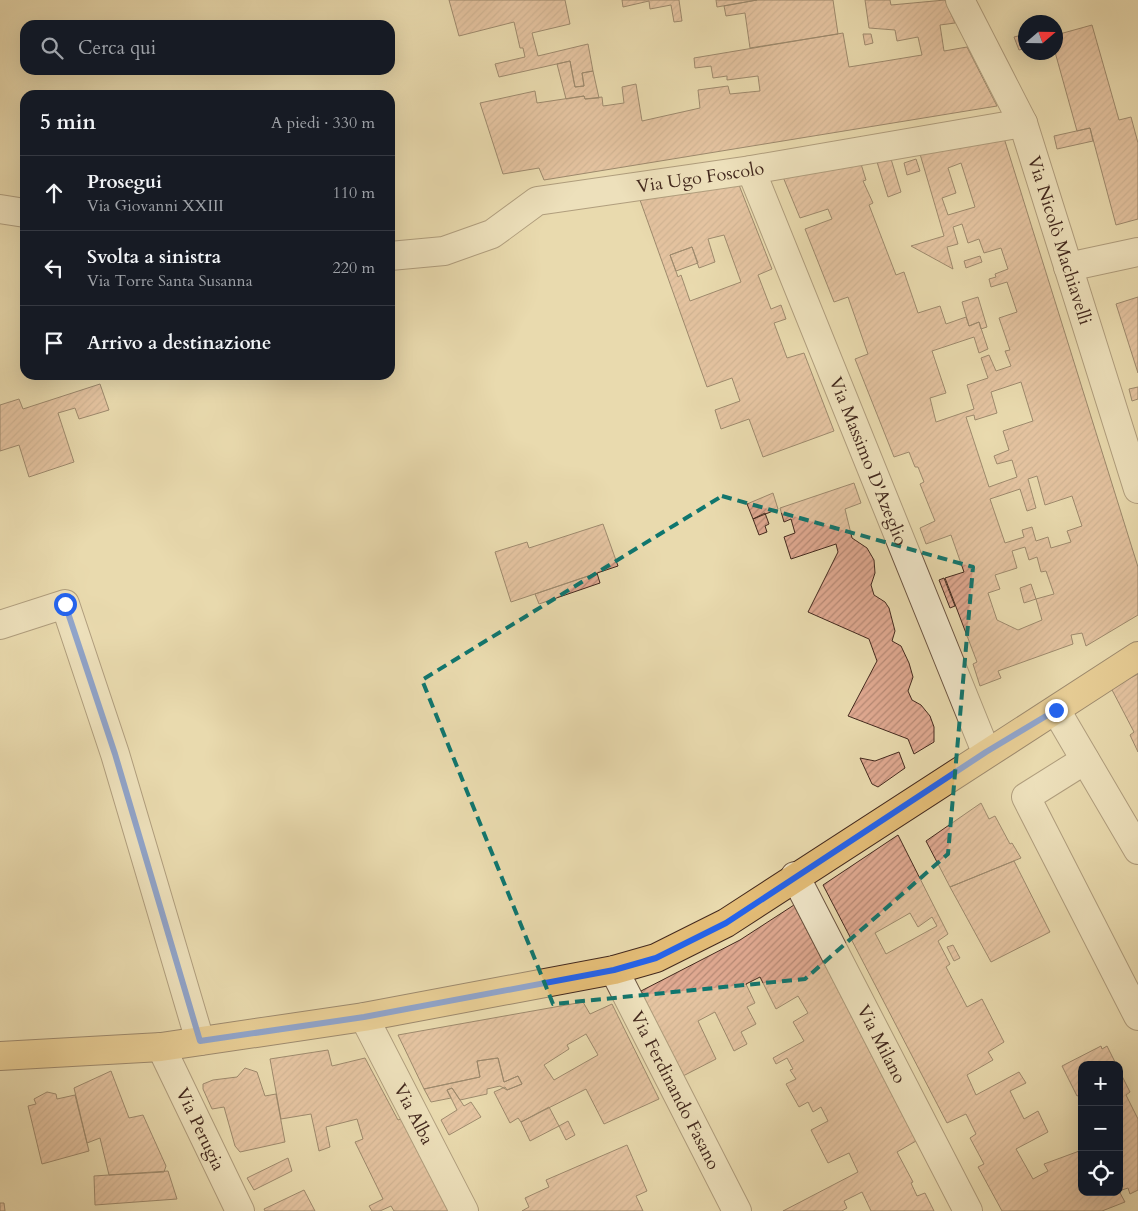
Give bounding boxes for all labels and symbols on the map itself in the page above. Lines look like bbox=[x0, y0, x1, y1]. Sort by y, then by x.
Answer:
north arrow bbox=[1018, 15, 1063, 60]
street label: Via Nicolò Machiavelli bbox=[1022, 153, 1098, 328]
street label: Via Ugo Foscolo bbox=[635, 155, 766, 199]
street label: Via Massimo D'Azeglio bbox=[823, 373, 914, 549]
route start bbox=[54, 593, 77, 616]
route end bbox=[1045, 699, 1068, 722]
street label: Via Milano bbox=[851, 1000, 913, 1088]
street label: Via Ferdinando Fasano bbox=[624, 1007, 726, 1174]
street label: Via Alba bbox=[388, 1079, 440, 1149]
street label: Via Perugia bbox=[170, 1083, 231, 1175]

